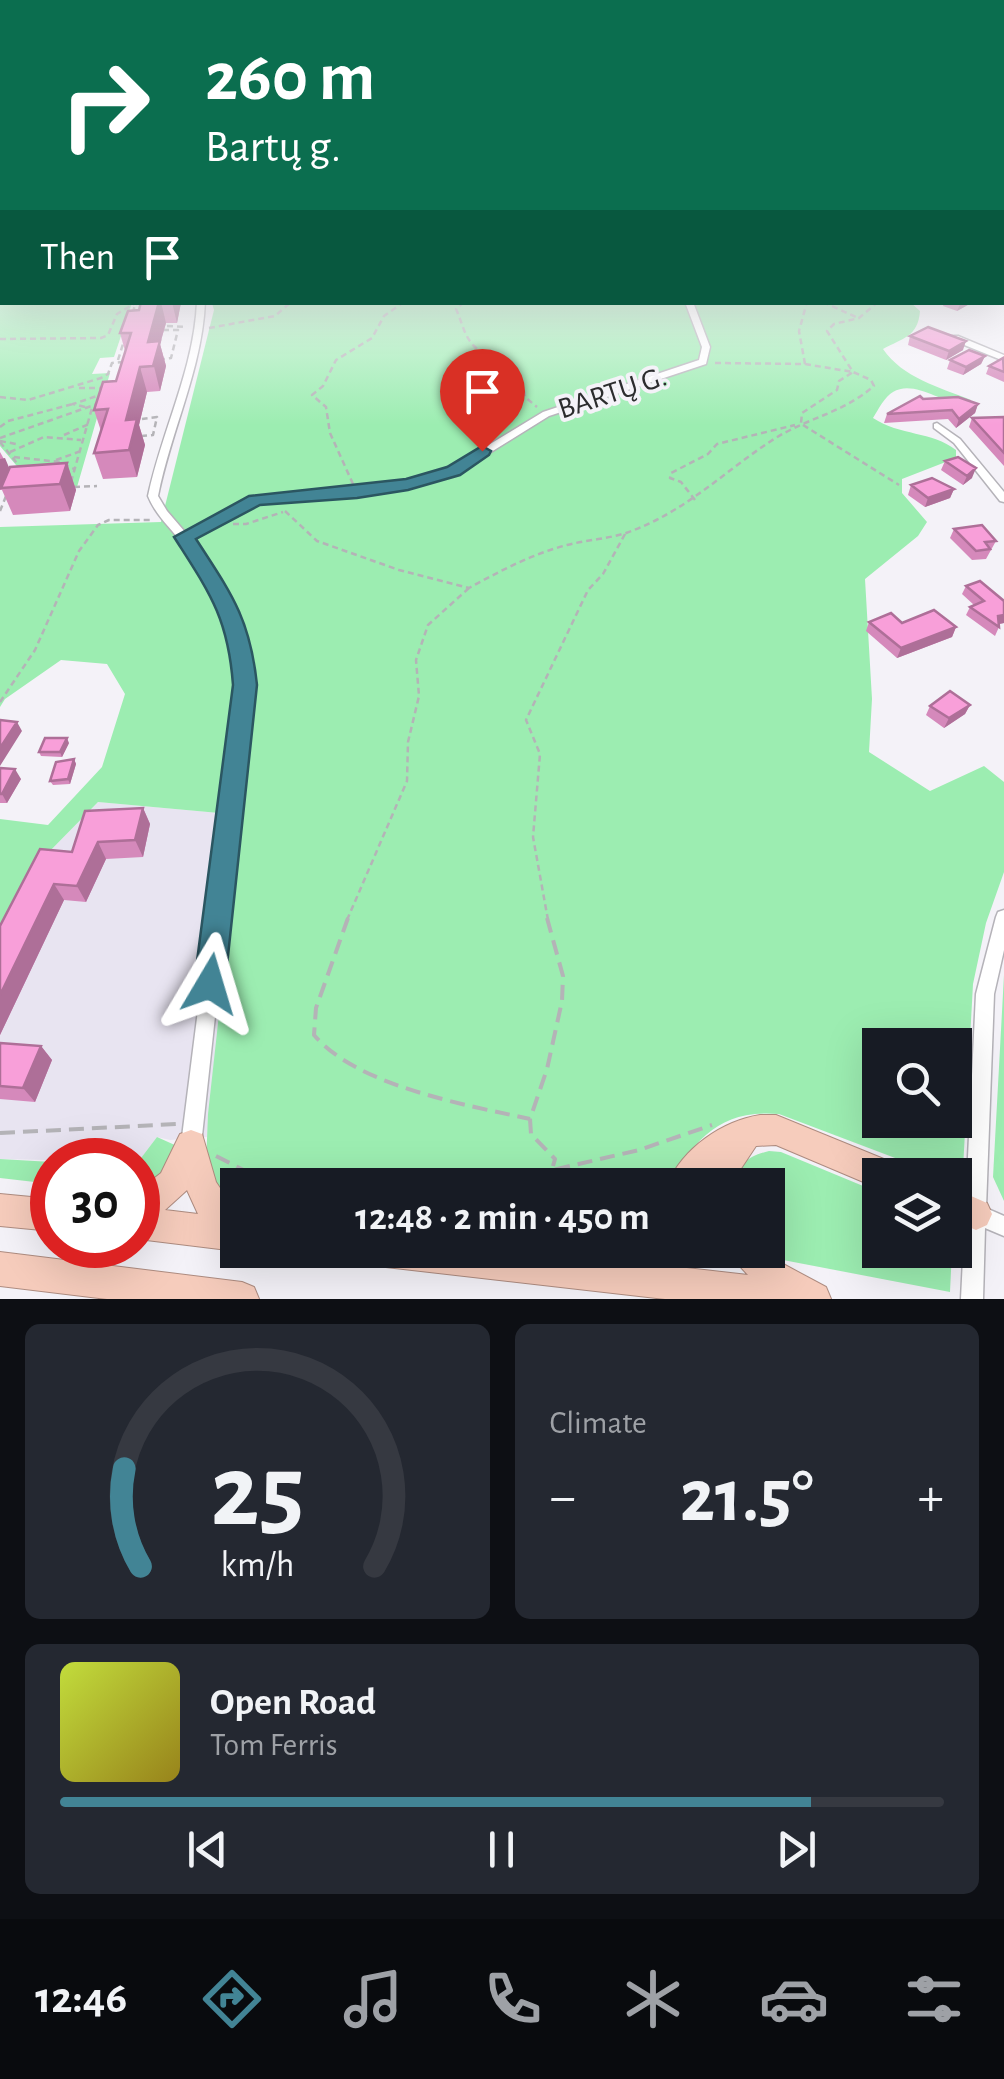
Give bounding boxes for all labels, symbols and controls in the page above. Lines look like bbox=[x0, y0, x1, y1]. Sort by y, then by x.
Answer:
icon: right bbox=[40, 40, 170, 170]
text: 260 m bbox=[205, 43, 375, 113]
text: Bartų g. bbox=[205, 125, 341, 170]
icon: arrive bbox=[135, 230, 190, 285]
text: Then bbox=[40, 239, 115, 277]
pin bbox=[440, 349, 525, 452]
street label: BARTŲ G. bbox=[554, 361, 670, 425]
icon: arrive bbox=[455, 364, 510, 419]
position arrow bbox=[158, 932, 262, 1036]
map controls bbox=[862, 1028, 972, 1268]
button: search bbox=[862, 1028, 972, 1138]
speed limit sign: 30 bbox=[30, 1138, 160, 1268]
button: layers bbox=[862, 1158, 972, 1268]
text: 12:48 · 2 min · 450 m bbox=[355, 1199, 650, 1237]
text: Climate bbox=[550, 1407, 647, 1439]
text: 25 bbox=[210, 1441, 304, 1545]
text: 21.5° bbox=[680, 1460, 814, 1535]
text: − bbox=[550, 1470, 576, 1525]
text: + bbox=[918, 1470, 944, 1525]
text: km/h bbox=[220, 1547, 294, 1583]
text: Open Road bbox=[210, 1684, 376, 1722]
text: Tom Ferris bbox=[210, 1729, 338, 1761]
icon: previous bbox=[180, 1822, 235, 1877]
icon: pause bbox=[474, 1822, 529, 1877]
icon: next bbox=[769, 1822, 824, 1877]
icon: directions bbox=[197, 1964, 267, 2034]
icon: music bbox=[338, 1964, 408, 2034]
icon: phone bbox=[478, 1964, 548, 2034]
icon: climate bbox=[618, 1964, 688, 2034]
icon: car bbox=[759, 1964, 829, 2034]
icon: filters bbox=[899, 1964, 969, 2034]
text: 12:46 bbox=[35, 1976, 127, 2021]

